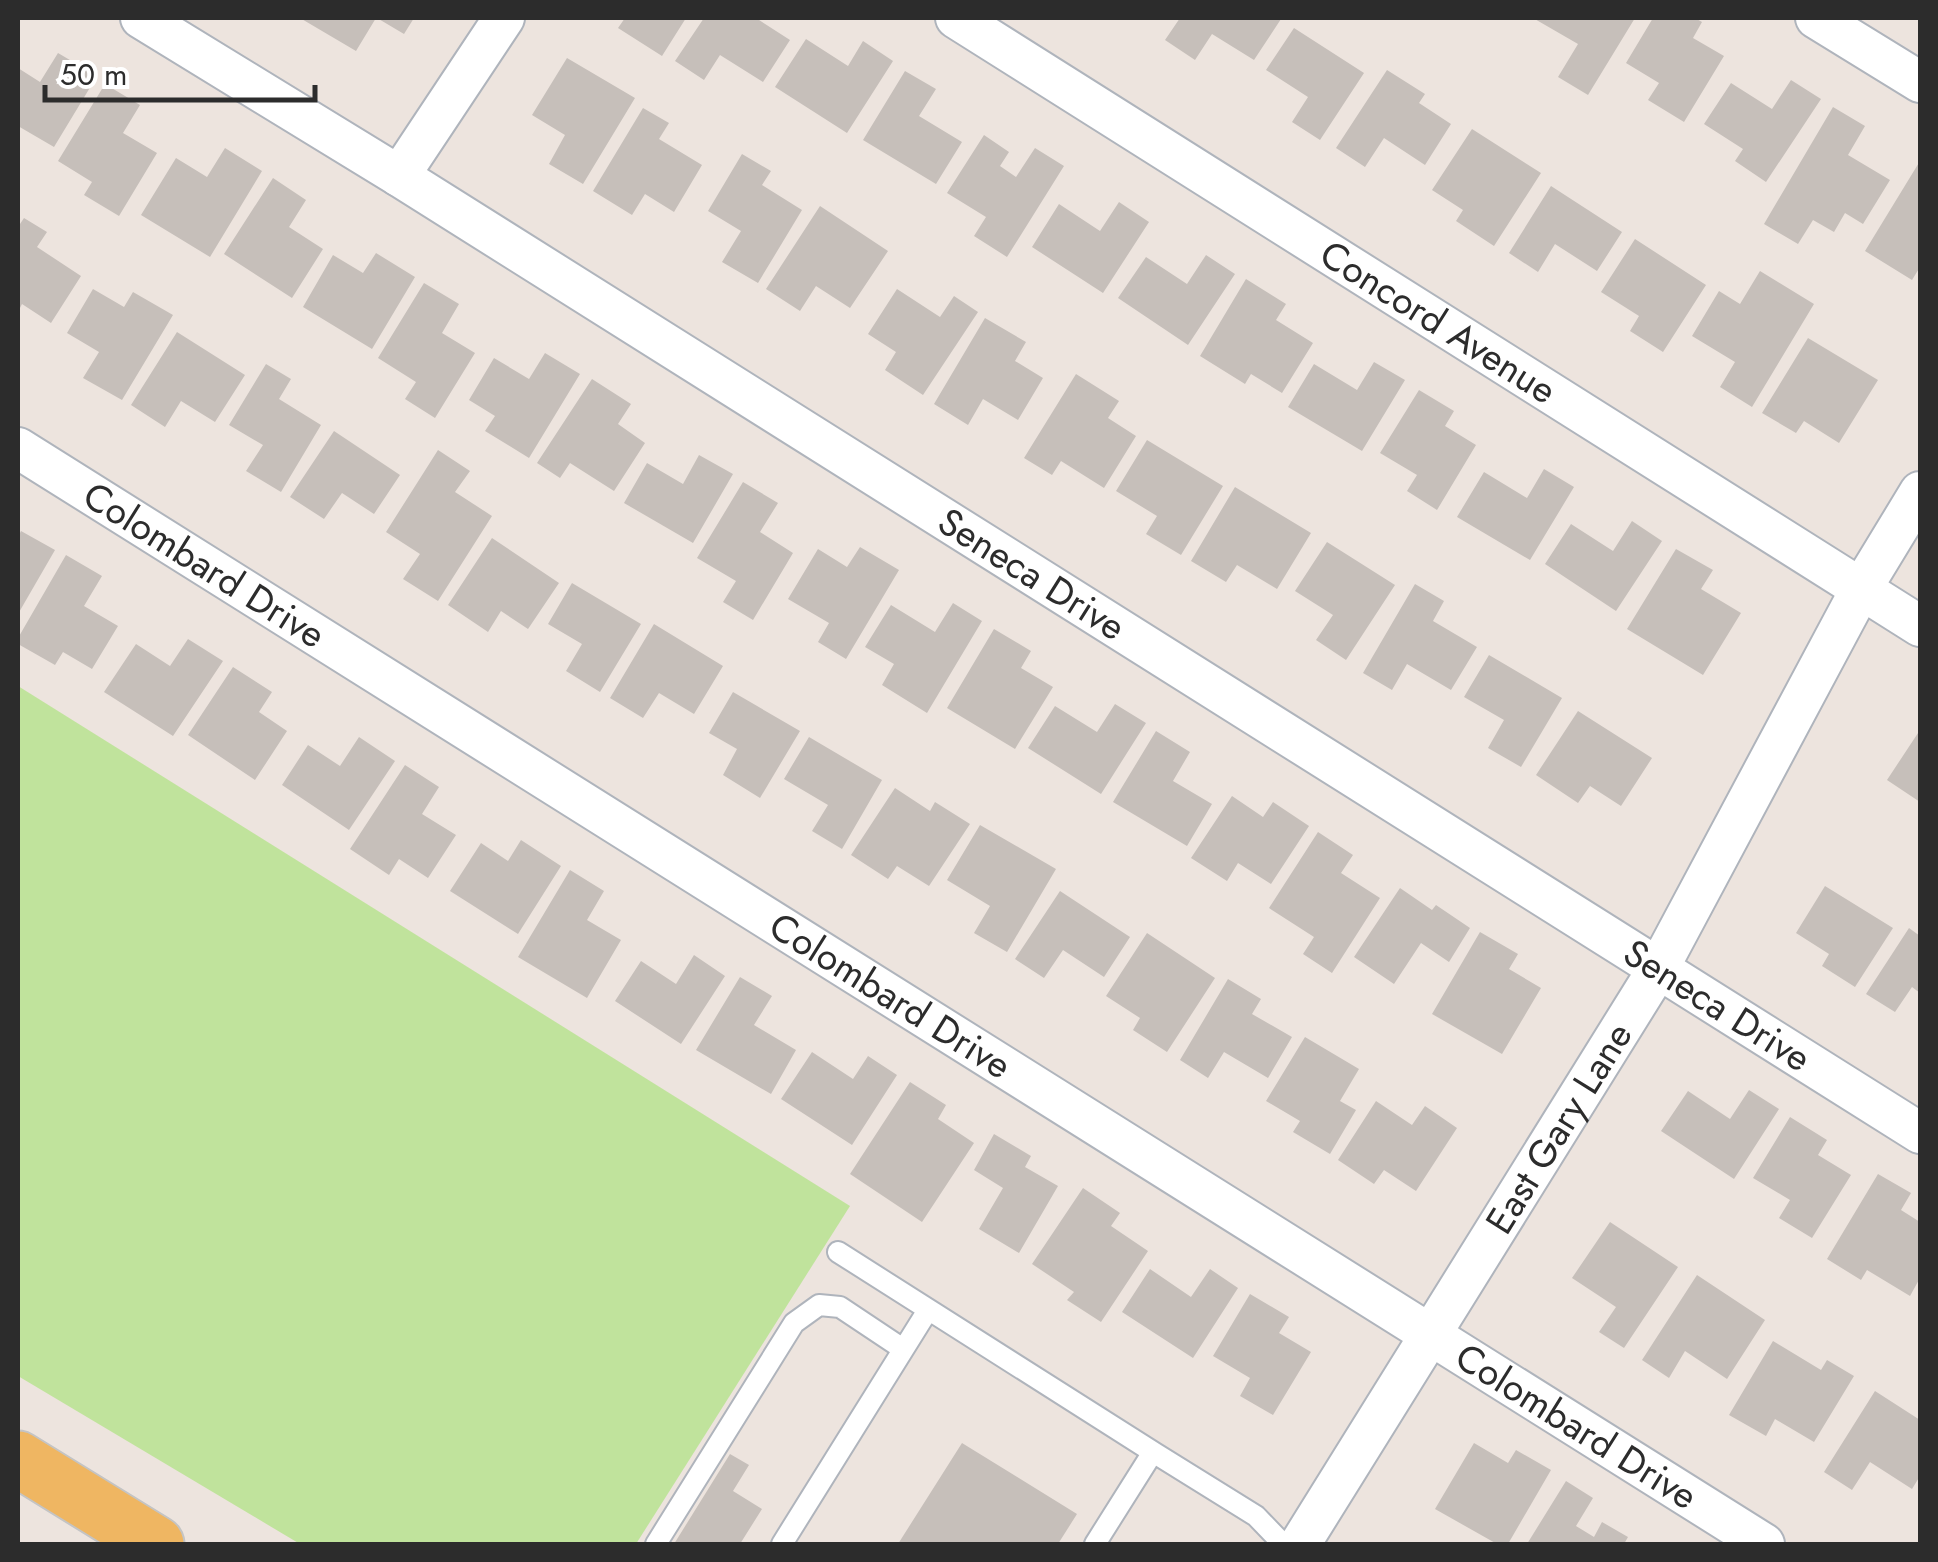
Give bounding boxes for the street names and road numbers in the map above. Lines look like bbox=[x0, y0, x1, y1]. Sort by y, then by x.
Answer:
street label: Concord Avenue bbox=[1309, 226, 1567, 417]
street label: Colombard Drive bbox=[73, 468, 336, 661]
street label: Seneca Drive bbox=[927, 494, 1136, 653]
street label: Colombard Drive bbox=[759, 898, 1022, 1092]
street label: Seneca Drive bbox=[1613, 925, 1822, 1085]
street label: East Gary Lane bbox=[1472, 1011, 1645, 1244]
street label: Colombard Drive bbox=[1445, 1329, 1708, 1523]

